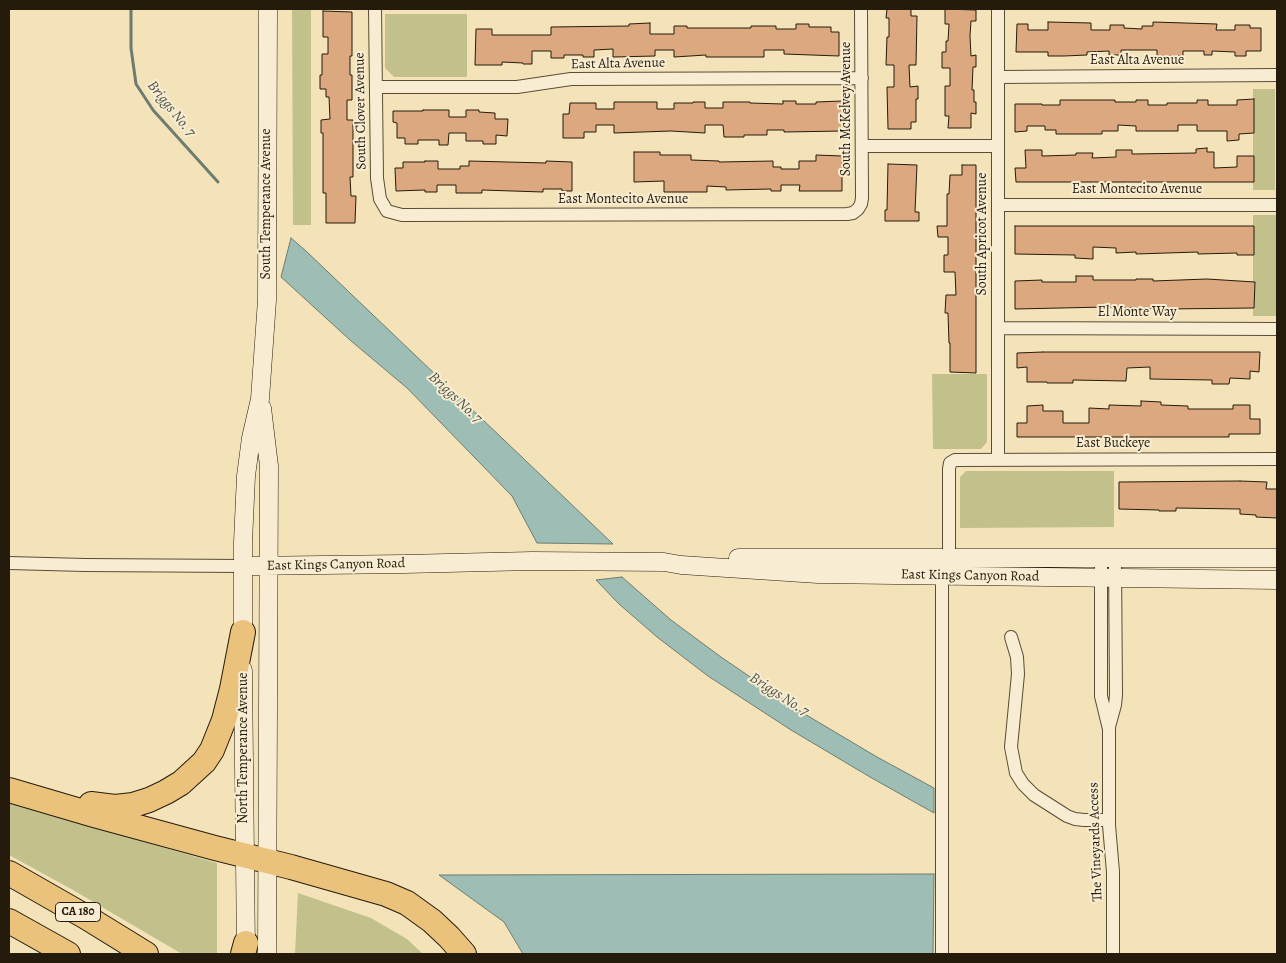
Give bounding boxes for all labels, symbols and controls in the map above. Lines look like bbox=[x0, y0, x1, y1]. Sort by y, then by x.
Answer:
street label: South McKelvey Avenue bbox=[839, 42, 855, 176]
street label: South Clover Avenue bbox=[352, 52, 370, 170]
street label: East Alta Avenue bbox=[1090, 53, 1184, 69]
street label: East Alta Avenue bbox=[571, 55, 665, 73]
water label: Briggs No. 7 bbox=[143, 77, 199, 141]
street label: South Temperance Avenue bbox=[259, 129, 275, 279]
street label: South Apricot Avenue bbox=[975, 173, 991, 295]
street label: East Montecito Avenue bbox=[1072, 182, 1202, 198]
street label: East Montecito Avenue bbox=[558, 192, 688, 208]
street label: El Monte Way bbox=[1098, 305, 1176, 321]
water label: Briggs No. 7 bbox=[424, 369, 486, 427]
street label: East Buckeye bbox=[1076, 436, 1150, 452]
street label: East Kings Canyon Road bbox=[267, 555, 405, 575]
street label: East Kings Canyon Road bbox=[901, 566, 1039, 586]
water label: Briggs No. 7 bbox=[746, 669, 812, 721]
street label: North Temperance Avenue bbox=[236, 672, 252, 824]
street label: The Vineyards Access bbox=[1086, 782, 1106, 902]
road number: CA 180 bbox=[56, 902, 100, 922]

